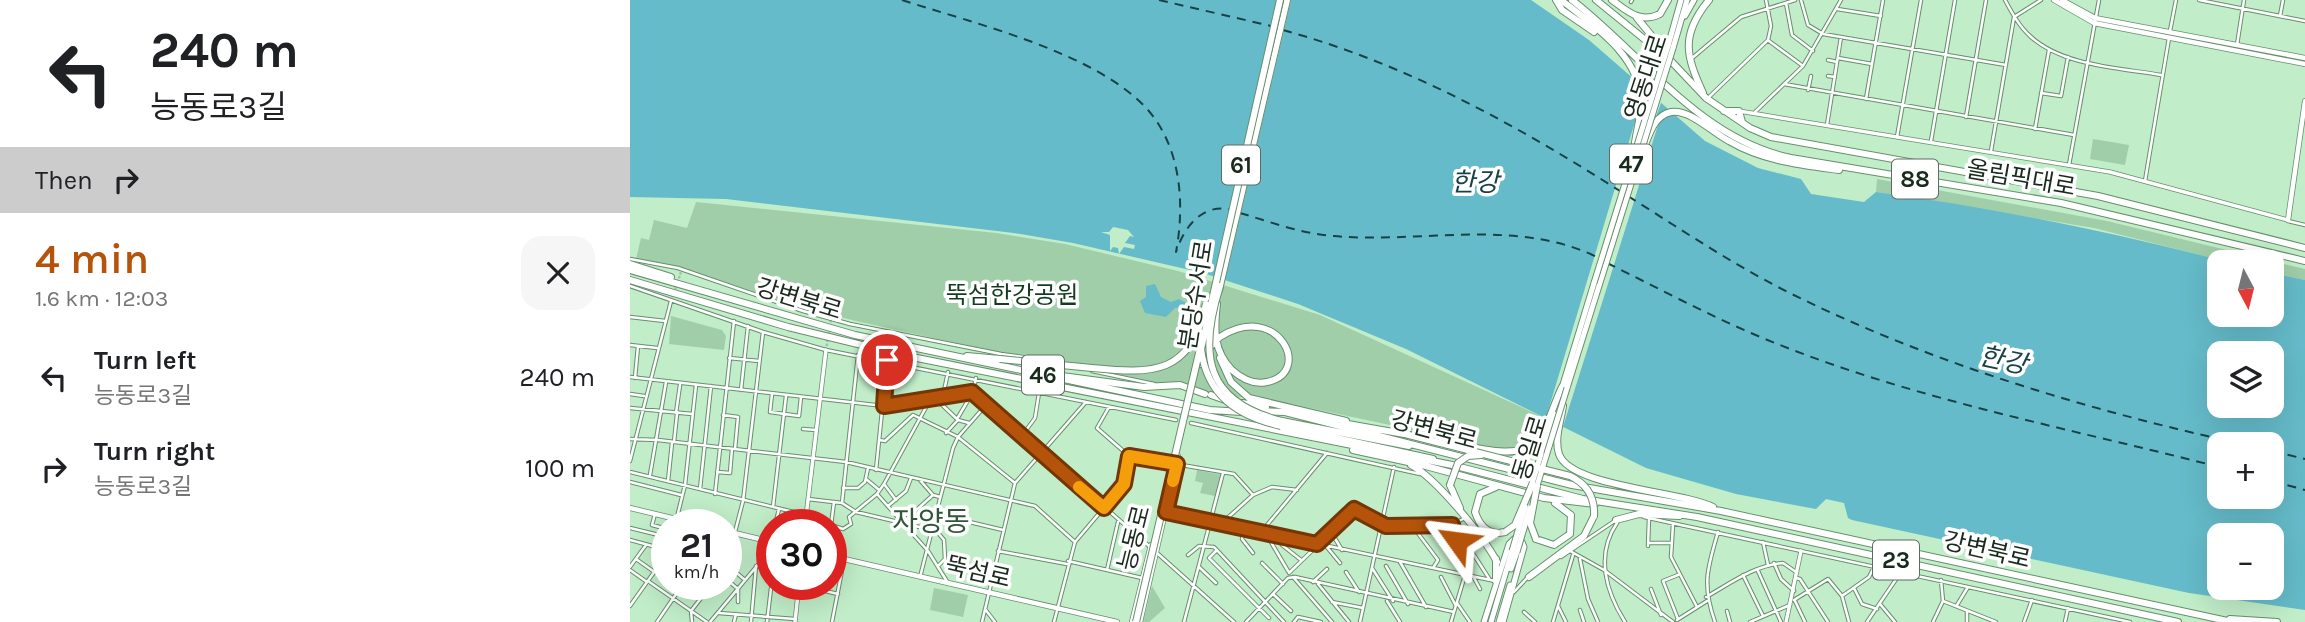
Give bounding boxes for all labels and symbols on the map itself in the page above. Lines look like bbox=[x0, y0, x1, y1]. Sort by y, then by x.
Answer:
street label: 영동대로 bbox=[1619, 31, 1673, 123]
road number: 47 bbox=[1610, 144, 1652, 183]
road number: 61 bbox=[1222, 146, 1260, 184]
street label: 올림픽대로 bbox=[1964, 155, 2078, 201]
road number: 88 bbox=[1892, 160, 1938, 198]
water label: 한강 bbox=[1451, 167, 1502, 198]
street label: 분당수서로 bbox=[1174, 238, 1218, 352]
north arrow bbox=[2207, 250, 2284, 327]
street label: 강변북로 bbox=[753, 273, 845, 325]
park label: 뚝섬한강공원 bbox=[946, 281, 1078, 309]
pin bbox=[857, 330, 917, 390]
water label: 한강 bbox=[1976, 340, 2033, 381]
road number: 46 bbox=[1022, 356, 1064, 394]
street label: 강변북로 bbox=[1388, 405, 1480, 455]
street label: 동일로 bbox=[1507, 412, 1553, 484]
street label: 능동로 bbox=[1112, 502, 1156, 574]
position arrow bbox=[1420, 504, 1494, 578]
district label: 자양동 bbox=[892, 505, 970, 538]
speed limit sign: 30 bbox=[756, 509, 847, 600]
street label: 강변북로 bbox=[1941, 526, 2033, 574]
road number: 23 bbox=[1873, 540, 1919, 580]
street label: 뚝섬로 bbox=[943, 551, 1013, 593]

